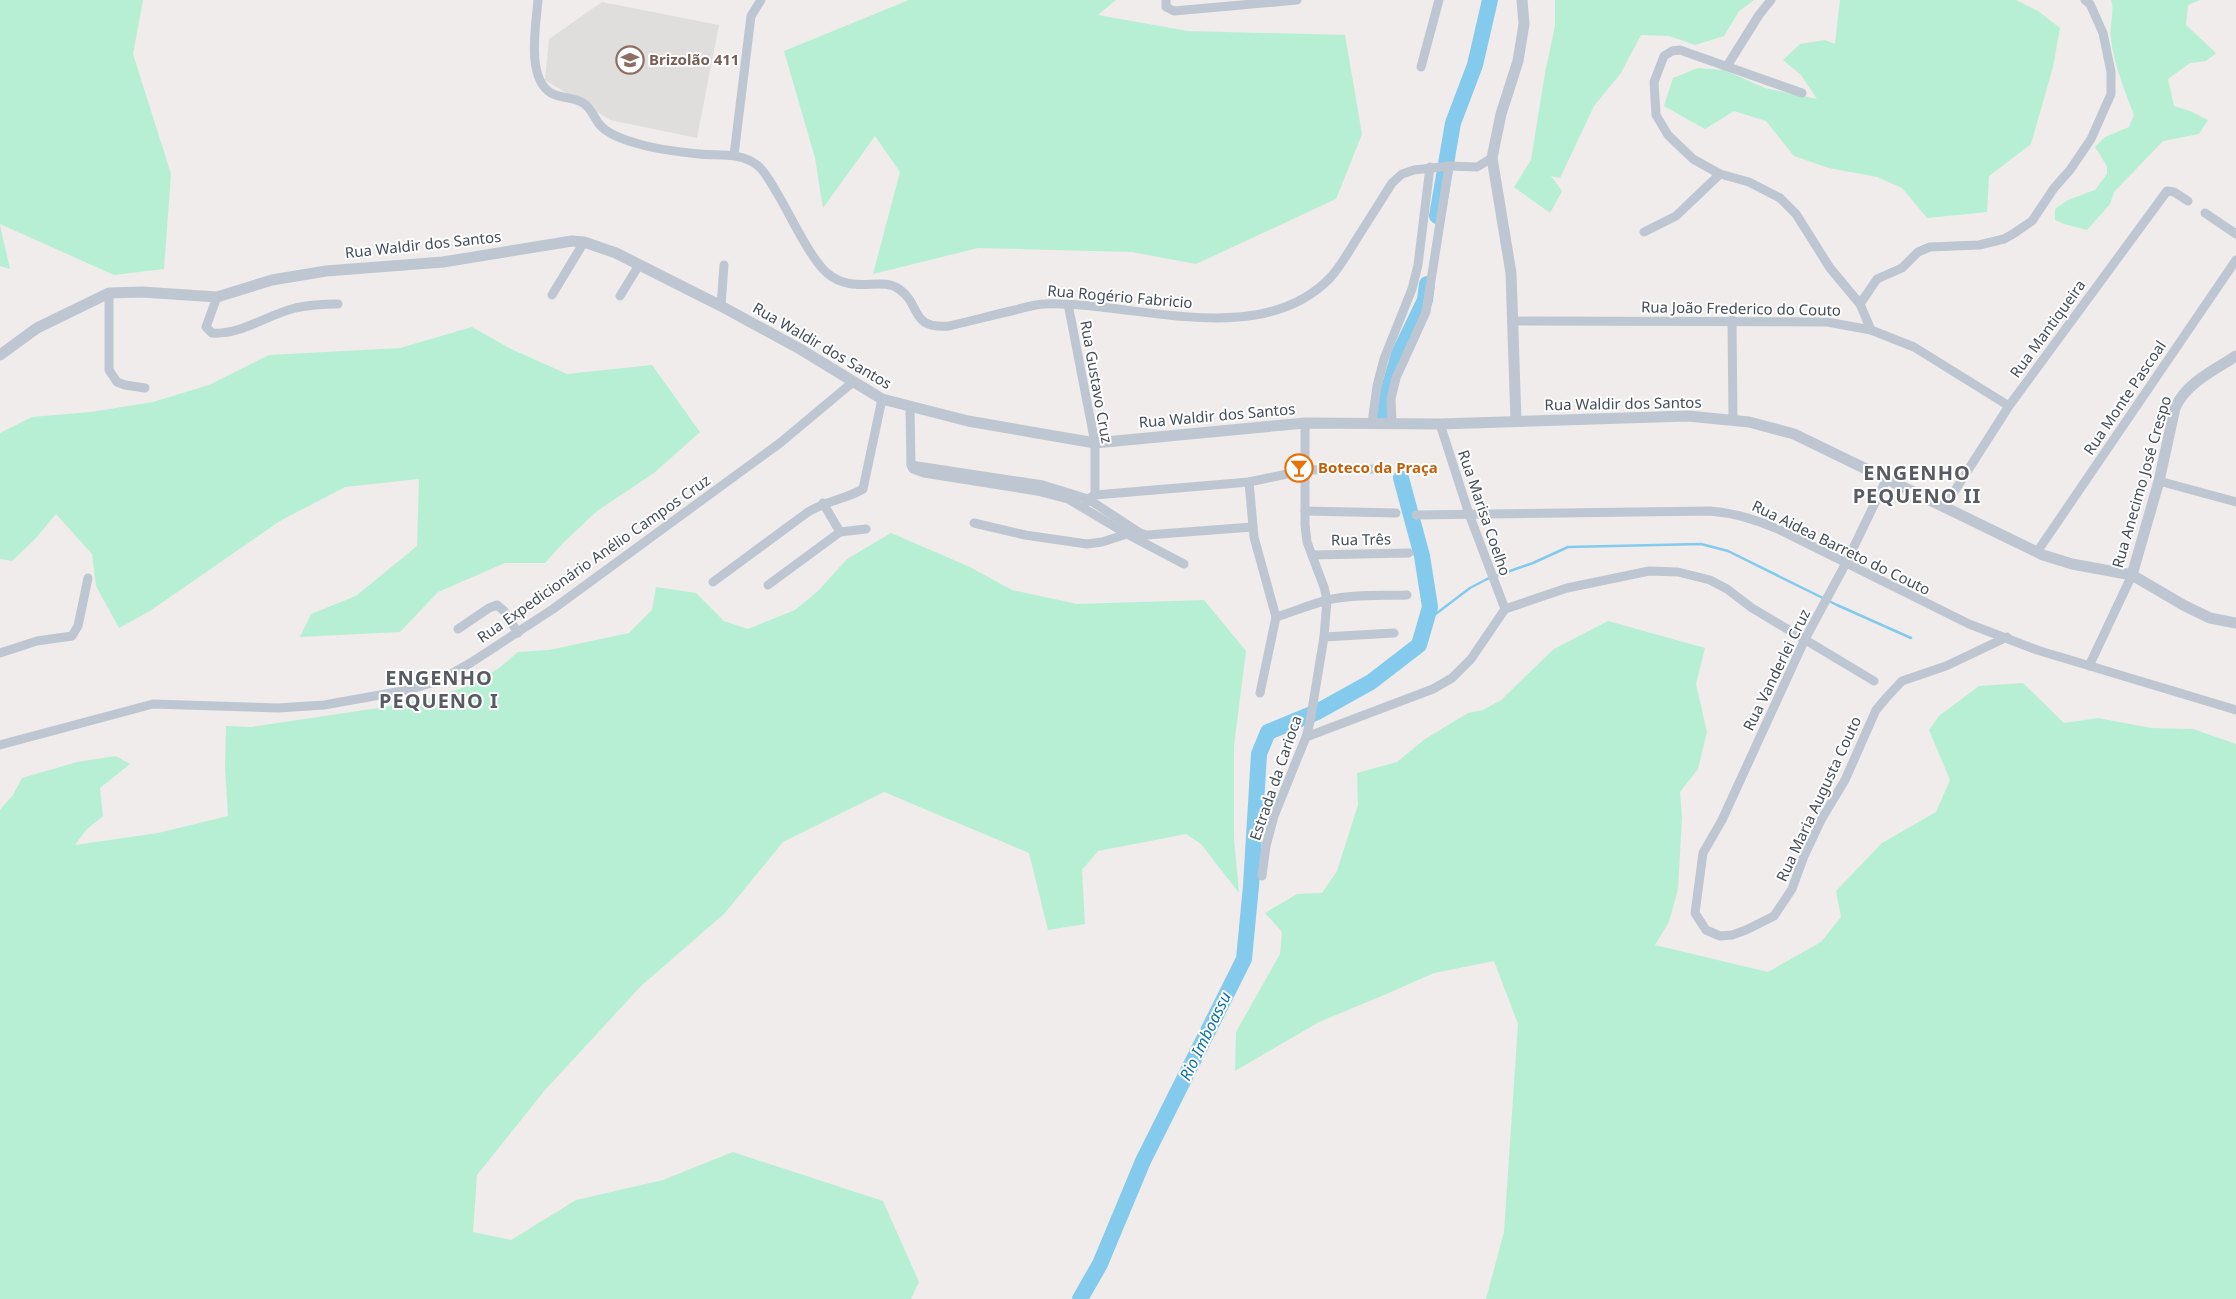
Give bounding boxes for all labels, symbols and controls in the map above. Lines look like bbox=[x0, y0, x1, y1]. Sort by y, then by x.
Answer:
school or university icon: Brizolão 411 bbox=[615, 45, 645, 75]
place label: Brizolão 411 bbox=[649, 49, 739, 69]
street label: Rua Waldir dos Santos bbox=[344, 226, 502, 262]
street label: Rua Mantiqueira bbox=[2005, 275, 2090, 381]
street label: Rua Rogério Fabricio bbox=[1047, 280, 1194, 312]
street label: Rua João Frederico do Couto bbox=[1641, 296, 1841, 320]
street label: Rua Waldir dos Santos bbox=[750, 297, 895, 393]
street label: Rua Gustavo Cruz bbox=[1076, 319, 1118, 445]
street label: Rua Monte Pascoal bbox=[2078, 336, 2170, 459]
street label: Rua Waldir dos Santos bbox=[1544, 392, 1702, 414]
street label: Rua Anecimo José Crespo bbox=[2107, 393, 2175, 570]
street label: Rua Waldir dos Santos bbox=[1138, 398, 1296, 432]
street label: Rua Marisa Coelho bbox=[1454, 447, 1516, 578]
bar icon: Boteco da Praça bbox=[1284, 453, 1314, 483]
place label: Boteco da Praça bbox=[1318, 457, 1438, 477]
district label: ENGENHO PEQUENO II bbox=[1853, 459, 1981, 509]
street label: Rua Expedicionário Anélio Campos Cruz bbox=[473, 470, 714, 647]
street label: Rua Aidea Barreto do Couto bbox=[1749, 495, 1934, 599]
street label: Rua Três bbox=[1331, 528, 1391, 550]
street label: Rua Vanderlei Cruz bbox=[1738, 605, 1814, 734]
district label: ENGENHO PEQUENO I bbox=[379, 664, 499, 714]
street label: Estrada da Carioca bbox=[1244, 712, 1306, 843]
street label: Rua Maria Augusta Couto bbox=[1771, 713, 1865, 884]
water label: Rio Imboassu bbox=[1174, 988, 1236, 1084]

